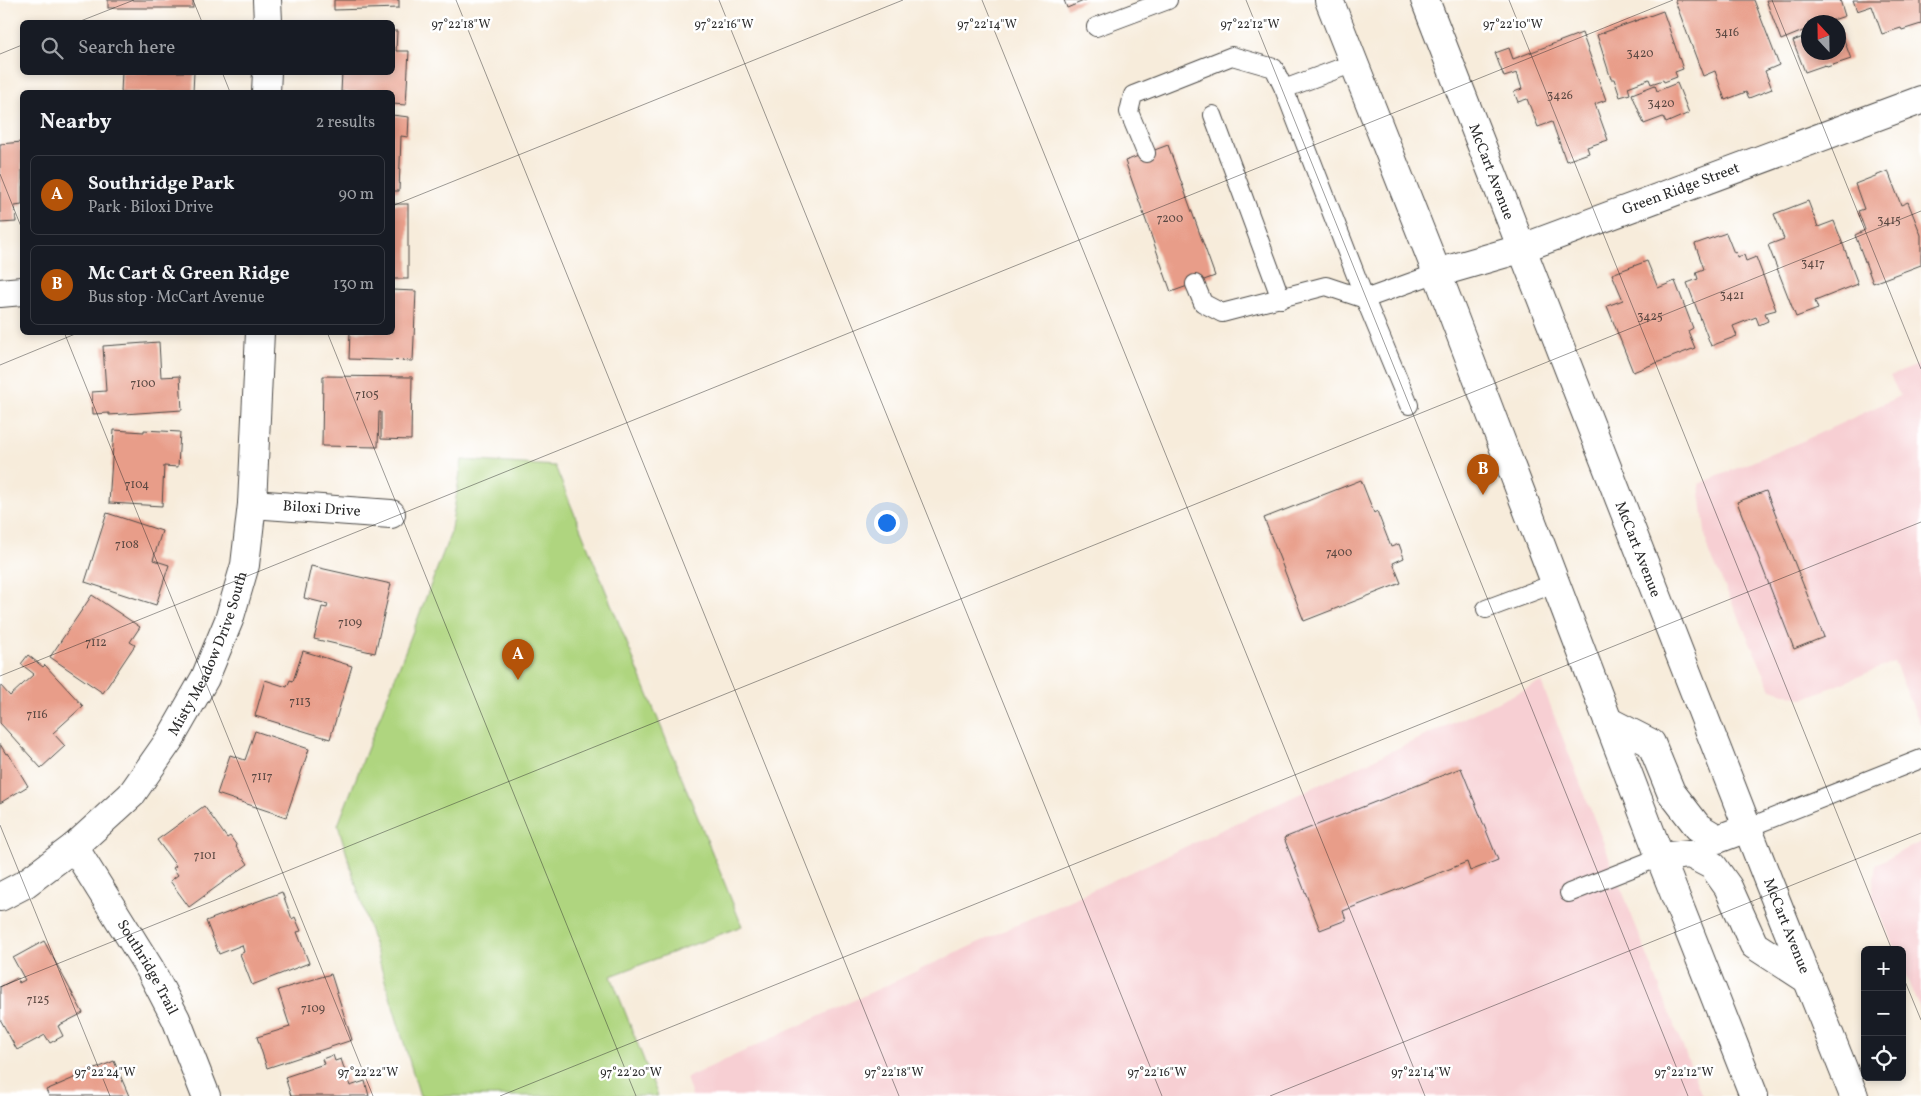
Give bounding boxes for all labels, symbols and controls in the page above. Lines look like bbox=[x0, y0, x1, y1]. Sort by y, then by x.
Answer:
north arrow bbox=[1801, 15, 1846, 60]
text: 97°22'18"W bbox=[432, 17, 490, 33]
text: 97°22'16"W bbox=[695, 17, 753, 33]
text: 97°22'14"W bbox=[957, 17, 1017, 33]
text: 97°22'12"W bbox=[1220, 17, 1280, 33]
text: 97°22'10"W bbox=[1483, 17, 1543, 33]
search box bbox=[20, 20, 395, 75]
house number: 3416 bbox=[1715, 25, 1739, 41]
icon: search bbox=[38, 34, 66, 62]
text: Search here bbox=[78, 35, 175, 61]
house number: 3420 bbox=[1627, 46, 1653, 62]
house number: 3426 bbox=[1547, 88, 1573, 104]
house number: 3420 bbox=[1648, 96, 1674, 112]
text: Nearby bbox=[40, 108, 111, 137]
text: 2 results bbox=[316, 112, 375, 134]
street label: McCart Avenue bbox=[1463, 121, 1519, 223]
street label: Green Ridge Street bbox=[1619, 158, 1743, 221]
text: Southridge Park bbox=[88, 171, 235, 197]
text: A bbox=[51, 184, 63, 206]
text: 90 m bbox=[338, 184, 374, 206]
text: Park · Biloxi Drive bbox=[88, 197, 213, 219]
house number: 7200 bbox=[1157, 211, 1183, 227]
house number: 3415 bbox=[1877, 213, 1901, 229]
house number: 3417 bbox=[1801, 256, 1825, 272]
text: Mc Cart & Green Ridge bbox=[88, 261, 290, 287]
text: B bbox=[52, 274, 62, 296]
text: 130 m bbox=[333, 274, 374, 296]
text: Bus stop · McCart Avenue bbox=[88, 287, 265, 309]
house number: 3421 bbox=[1720, 288, 1744, 304]
house number: 3425 bbox=[1637, 309, 1663, 325]
house number: 7100 bbox=[130, 376, 156, 392]
house number: 7105 bbox=[355, 387, 379, 403]
pin: B bbox=[1467, 454, 1499, 495]
house number: 7104 bbox=[125, 477, 149, 493]
street label: Biloxi Drive bbox=[282, 496, 362, 522]
street label: McCart Avenue bbox=[1609, 498, 1666, 600]
your location bbox=[874, 510, 900, 536]
house number: 7108 bbox=[115, 537, 139, 553]
house number: 7400 bbox=[1326, 545, 1352, 561]
street label: Misty Meadow Drive South bbox=[163, 569, 253, 740]
house number: 7109 bbox=[338, 615, 362, 631]
house number: 7112 bbox=[85, 635, 107, 651]
pin: A bbox=[502, 639, 534, 680]
house number: 7113 bbox=[289, 694, 311, 710]
house number: 7116 bbox=[26, 707, 48, 723]
house number: 7117 bbox=[252, 769, 273, 785]
house number: 7101 bbox=[194, 848, 216, 864]
street label: McCart Avenue bbox=[1758, 875, 1815, 977]
street label: Southridge Trail bbox=[111, 916, 183, 1019]
map controls bbox=[1861, 946, 1906, 1081]
button: + bbox=[1861, 946, 1906, 991]
button: − bbox=[1861, 991, 1906, 1036]
house number: 7125 bbox=[27, 992, 50, 1008]
house number: 7109 bbox=[301, 1001, 325, 1017]
button: locate bbox=[1861, 1036, 1906, 1081]
text: 97°22'24"W bbox=[75, 1065, 135, 1081]
text: 97°22'22"W bbox=[338, 1065, 398, 1081]
text: 97°22'20"W bbox=[600, 1065, 662, 1081]
text: 97°22'18"W bbox=[865, 1065, 923, 1081]
text: 97°22'16"W bbox=[1128, 1065, 1186, 1081]
text: 97°22'14"W bbox=[1391, 1065, 1451, 1081]
text: 97°22'12"W bbox=[1654, 1065, 1714, 1081]

